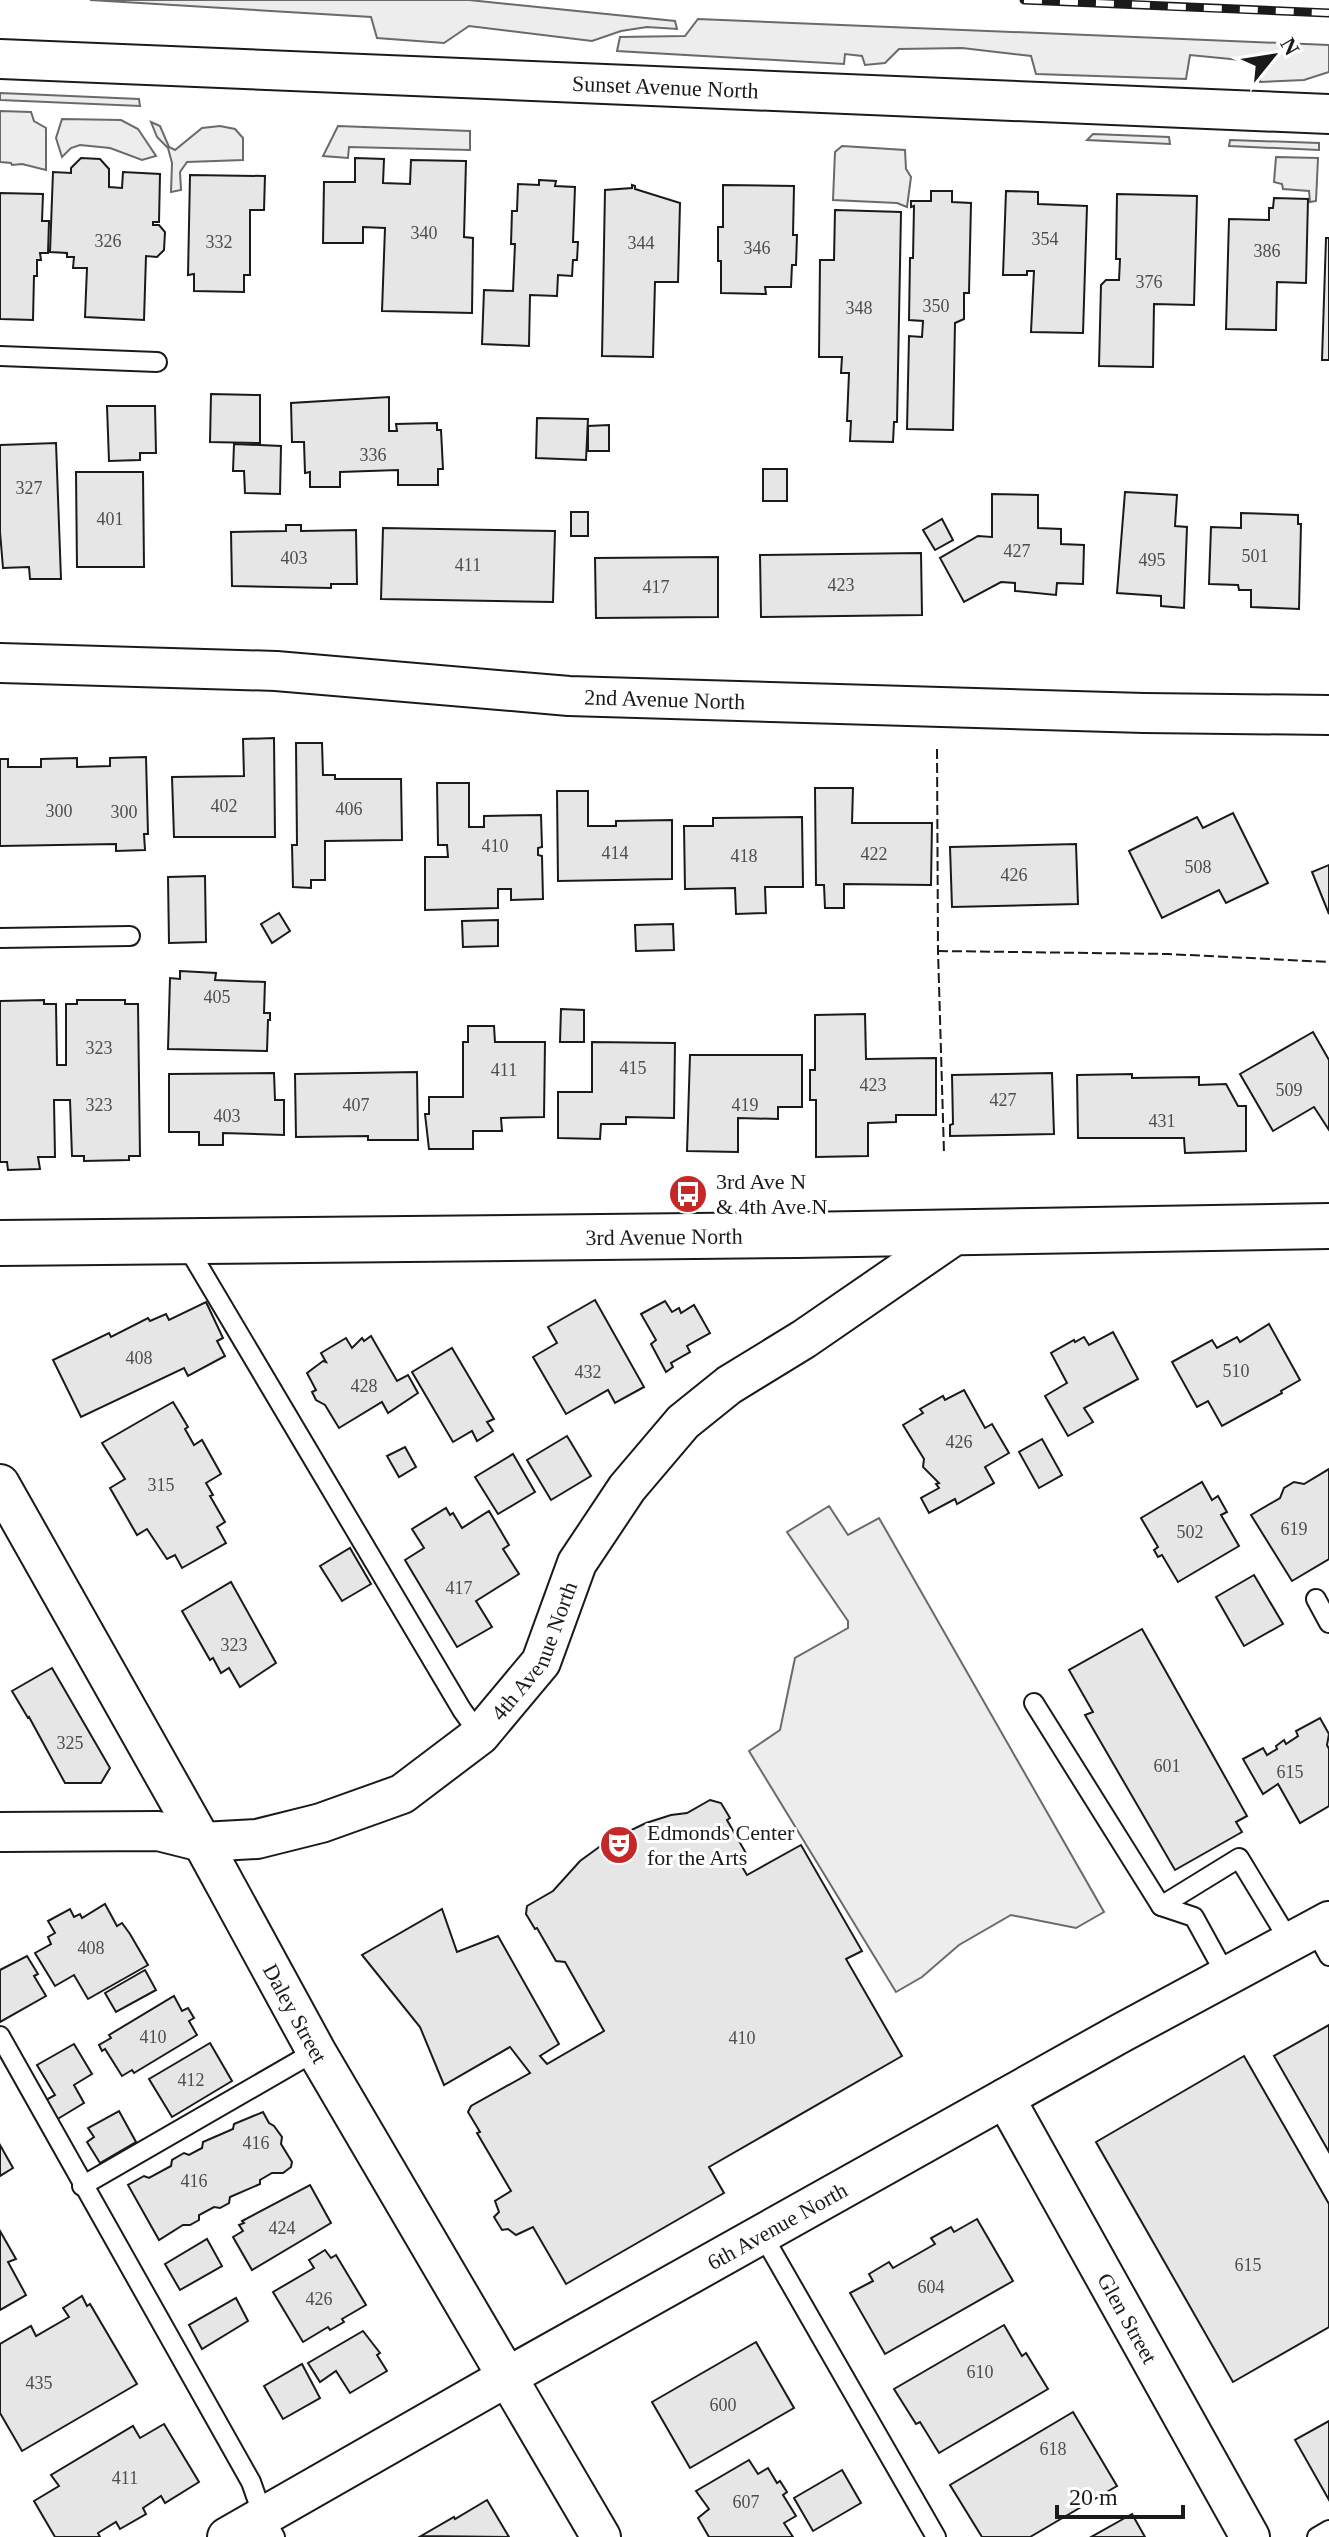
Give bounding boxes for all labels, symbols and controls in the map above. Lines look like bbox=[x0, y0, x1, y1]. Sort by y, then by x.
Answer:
north arrow bbox=[1233, 16, 1313, 96]
text: N bbox=[1275, 33, 1305, 59]
street label: Sunset Avenue North bbox=[572, 71, 759, 103]
house number: 340 bbox=[411, 223, 438, 243]
house number: 354 bbox=[1032, 229, 1059, 249]
house number: 326 bbox=[95, 231, 122, 251]
house number: 332 bbox=[206, 232, 233, 252]
house number: 344 bbox=[628, 233, 655, 253]
house number: 346 bbox=[744, 238, 771, 258]
house number: 386 bbox=[1254, 241, 1281, 261]
house number: 376 bbox=[1136, 272, 1163, 292]
house number: 350 bbox=[923, 296, 950, 316]
house number: 348 bbox=[846, 298, 873, 318]
house number: 336 bbox=[360, 445, 387, 465]
house number: 327 bbox=[16, 478, 43, 498]
house number: 401 bbox=[97, 509, 124, 529]
house number: 427 bbox=[1004, 541, 1031, 561]
house number: 501 bbox=[1242, 546, 1269, 566]
house number: 403 bbox=[281, 548, 308, 568]
house number: 495 bbox=[1139, 550, 1166, 570]
house number: 411 bbox=[455, 555, 481, 575]
house number: 423 bbox=[828, 575, 855, 595]
house number: 417 bbox=[643, 577, 670, 597]
street label: 2nd Avenue North bbox=[584, 684, 746, 714]
house number: 402 bbox=[211, 796, 238, 816]
house number: 406 bbox=[336, 799, 363, 819]
house number: 300 bbox=[46, 801, 73, 821]
house number: 300 bbox=[111, 802, 138, 822]
house number: 410 bbox=[482, 836, 509, 856]
house number: 414 bbox=[602, 843, 629, 863]
house number: 422 bbox=[861, 844, 888, 864]
house number: 418 bbox=[731, 846, 758, 866]
house number: 508 bbox=[1185, 857, 1212, 877]
house number: 426 bbox=[1001, 865, 1028, 885]
house number: 405 bbox=[204, 987, 231, 1007]
house number: 323 bbox=[86, 1038, 113, 1058]
house number: 415 bbox=[620, 1058, 647, 1078]
house number: 411 bbox=[491, 1060, 517, 1080]
house number: 423 bbox=[860, 1075, 887, 1095]
house number: 509 bbox=[1276, 1080, 1303, 1100]
house number: 427 bbox=[990, 1090, 1017, 1110]
house number: 323 bbox=[86, 1095, 113, 1115]
house number: 407 bbox=[343, 1095, 370, 1115]
house number: 419 bbox=[732, 1095, 759, 1115]
house number: 403 bbox=[214, 1106, 241, 1126]
house number: 431 bbox=[1149, 1111, 1176, 1131]
place label: 3rd Ave N & 4th Ave N bbox=[716, 1169, 828, 1219]
bus stop icon: 3rd Ave N & 4th Ave N bbox=[667, 1173, 709, 1215]
street label: 3rd Avenue North bbox=[585, 1224, 743, 1250]
house number: 408 bbox=[126, 1348, 153, 1368]
house number: 510 bbox=[1223, 1361, 1250, 1381]
house number: 432 bbox=[575, 1362, 602, 1382]
house number: 428 bbox=[351, 1376, 378, 1396]
house number: 426 bbox=[946, 1432, 973, 1452]
house number: 315 bbox=[148, 1475, 175, 1495]
house number: 619 bbox=[1281, 1519, 1308, 1539]
house number: 502 bbox=[1177, 1522, 1204, 1542]
house number: 417 bbox=[446, 1578, 473, 1598]
street label: 4th Avenue North bbox=[486, 1578, 582, 1725]
house number: 323 bbox=[221, 1635, 248, 1655]
house number: 325 bbox=[57, 1733, 84, 1753]
house number: 601 bbox=[1154, 1756, 1181, 1776]
house number: 615 bbox=[1277, 1762, 1304, 1782]
place label: Edmonds Center for the Arts bbox=[647, 1820, 795, 1870]
theatre icon: Edmonds Center for the Arts bbox=[598, 1824, 640, 1866]
house number: 408 bbox=[78, 1938, 105, 1958]
street label: Daley Street bbox=[258, 1959, 332, 2068]
house number: 410 bbox=[140, 2027, 167, 2047]
house number: 410 bbox=[729, 2028, 756, 2048]
house number: 412 bbox=[178, 2070, 205, 2090]
house number: 416 bbox=[243, 2133, 270, 2153]
house number: 416 bbox=[181, 2171, 208, 2191]
street label: 6th Avenue North bbox=[703, 2177, 851, 2275]
house number: 424 bbox=[269, 2218, 296, 2238]
house number: 615 bbox=[1235, 2255, 1262, 2275]
street label: Glen Street bbox=[1092, 2269, 1163, 2368]
house number: 604 bbox=[918, 2277, 945, 2297]
house number: 426 bbox=[306, 2289, 333, 2309]
house number: 610 bbox=[967, 2362, 994, 2382]
house number: 435 bbox=[26, 2373, 53, 2393]
house number: 600 bbox=[710, 2395, 737, 2415]
house number: 618 bbox=[1040, 2439, 1067, 2459]
house number: 411 bbox=[112, 2468, 138, 2488]
scale bar bbox=[1057, 2469, 1183, 2519]
text: 20 m bbox=[1069, 2484, 1118, 2510]
house number: 607 bbox=[733, 2492, 760, 2512]

